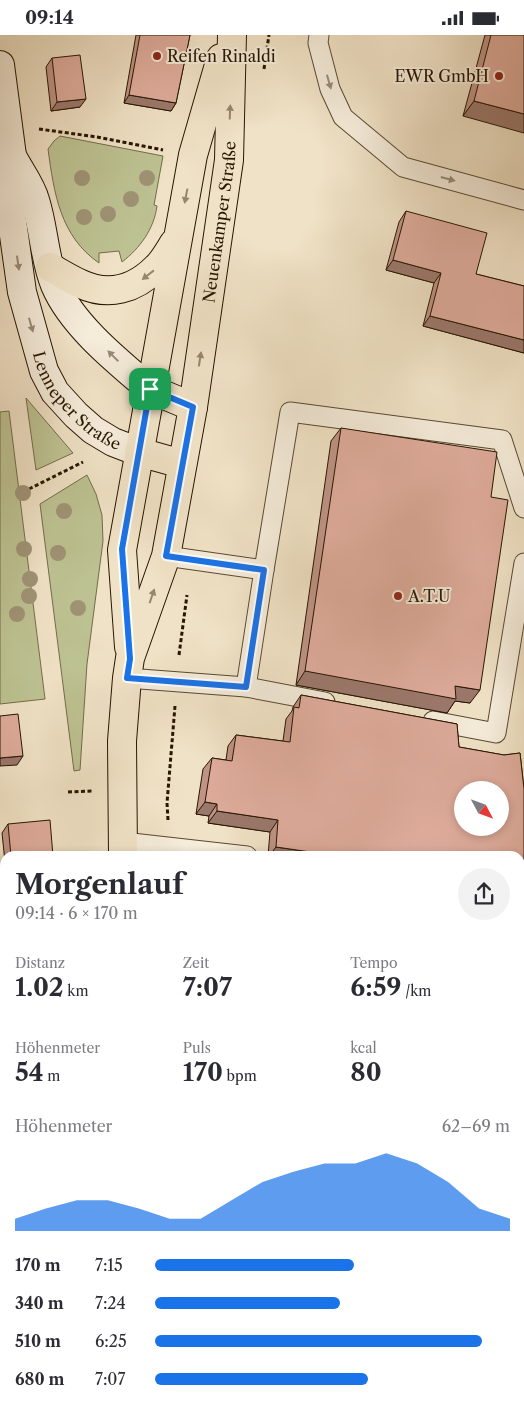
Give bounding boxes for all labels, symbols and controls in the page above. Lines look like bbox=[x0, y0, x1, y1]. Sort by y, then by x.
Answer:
text: 09:14 bbox=[25, 6, 74, 29]
place label: Reifen Rinaldi bbox=[167, 46, 276, 66]
marker: Reifen Rinaldi bbox=[151, 50, 163, 62]
place label: EWR GmbH bbox=[394, 66, 489, 86]
marker: EWR GmbH bbox=[493, 70, 505, 82]
one-way arrow bbox=[325, 75, 333, 90]
one-way arrow bbox=[226, 104, 234, 120]
street label: Neuenkamper Straße bbox=[198, 141, 239, 304]
one-way arrow bbox=[440, 175, 456, 183]
one-way arrow bbox=[181, 189, 189, 205]
one-way arrow bbox=[14, 256, 22, 272]
one-way arrow bbox=[141, 270, 155, 280]
one-way arrow bbox=[27, 317, 35, 333]
street label: Lenneper Straße bbox=[29, 349, 124, 454]
one-way arrow bbox=[197, 350, 205, 366]
one-way arrow bbox=[108, 351, 120, 363]
pin bbox=[129, 368, 171, 410]
icon: arrive bbox=[136, 375, 164, 403]
place label: A.T.U bbox=[407, 586, 450, 606]
one-way arrow bbox=[148, 588, 156, 603]
marker: A.T.U bbox=[392, 590, 404, 602]
north arrow bbox=[454, 781, 509, 836]
map controls bbox=[454, 781, 509, 836]
text: Morgenlauf bbox=[15, 867, 184, 901]
button: share bbox=[458, 868, 510, 920]
text: 09:14 · 6 × 170 m bbox=[15, 903, 138, 923]
text: Distanz bbox=[15, 954, 65, 972]
text: Zeit bbox=[183, 954, 209, 972]
text: Tempo bbox=[350, 954, 398, 972]
text: 1.02 bbox=[15, 972, 64, 1003]
text: 7:07 bbox=[183, 972, 232, 1003]
text: 6:59 bbox=[350, 972, 401, 1003]
text: km bbox=[64, 982, 88, 1000]
text: /km bbox=[401, 982, 431, 1000]
text: Höhenmeter bbox=[15, 1039, 100, 1057]
text: Puls bbox=[183, 1039, 211, 1057]
text: kcal bbox=[350, 1039, 377, 1057]
text: 54 bbox=[15, 1057, 44, 1088]
text: 170 bbox=[183, 1057, 223, 1088]
text: 80 bbox=[350, 1057, 382, 1088]
text: m bbox=[44, 1067, 60, 1085]
text: bpm bbox=[223, 1067, 257, 1085]
text: Höhenmeter bbox=[15, 1116, 112, 1136]
text: 62–69 m bbox=[442, 1116, 510, 1136]
text: 170 m bbox=[15, 1255, 61, 1275]
text: 7:15 bbox=[95, 1255, 123, 1275]
text: 340 m bbox=[15, 1293, 64, 1313]
text: 7:24 bbox=[95, 1293, 126, 1313]
text: 510 m bbox=[15, 1331, 61, 1351]
text: 6:25 bbox=[95, 1331, 127, 1351]
text: 680 m bbox=[15, 1369, 65, 1389]
text: 7:07 bbox=[95, 1369, 125, 1389]

